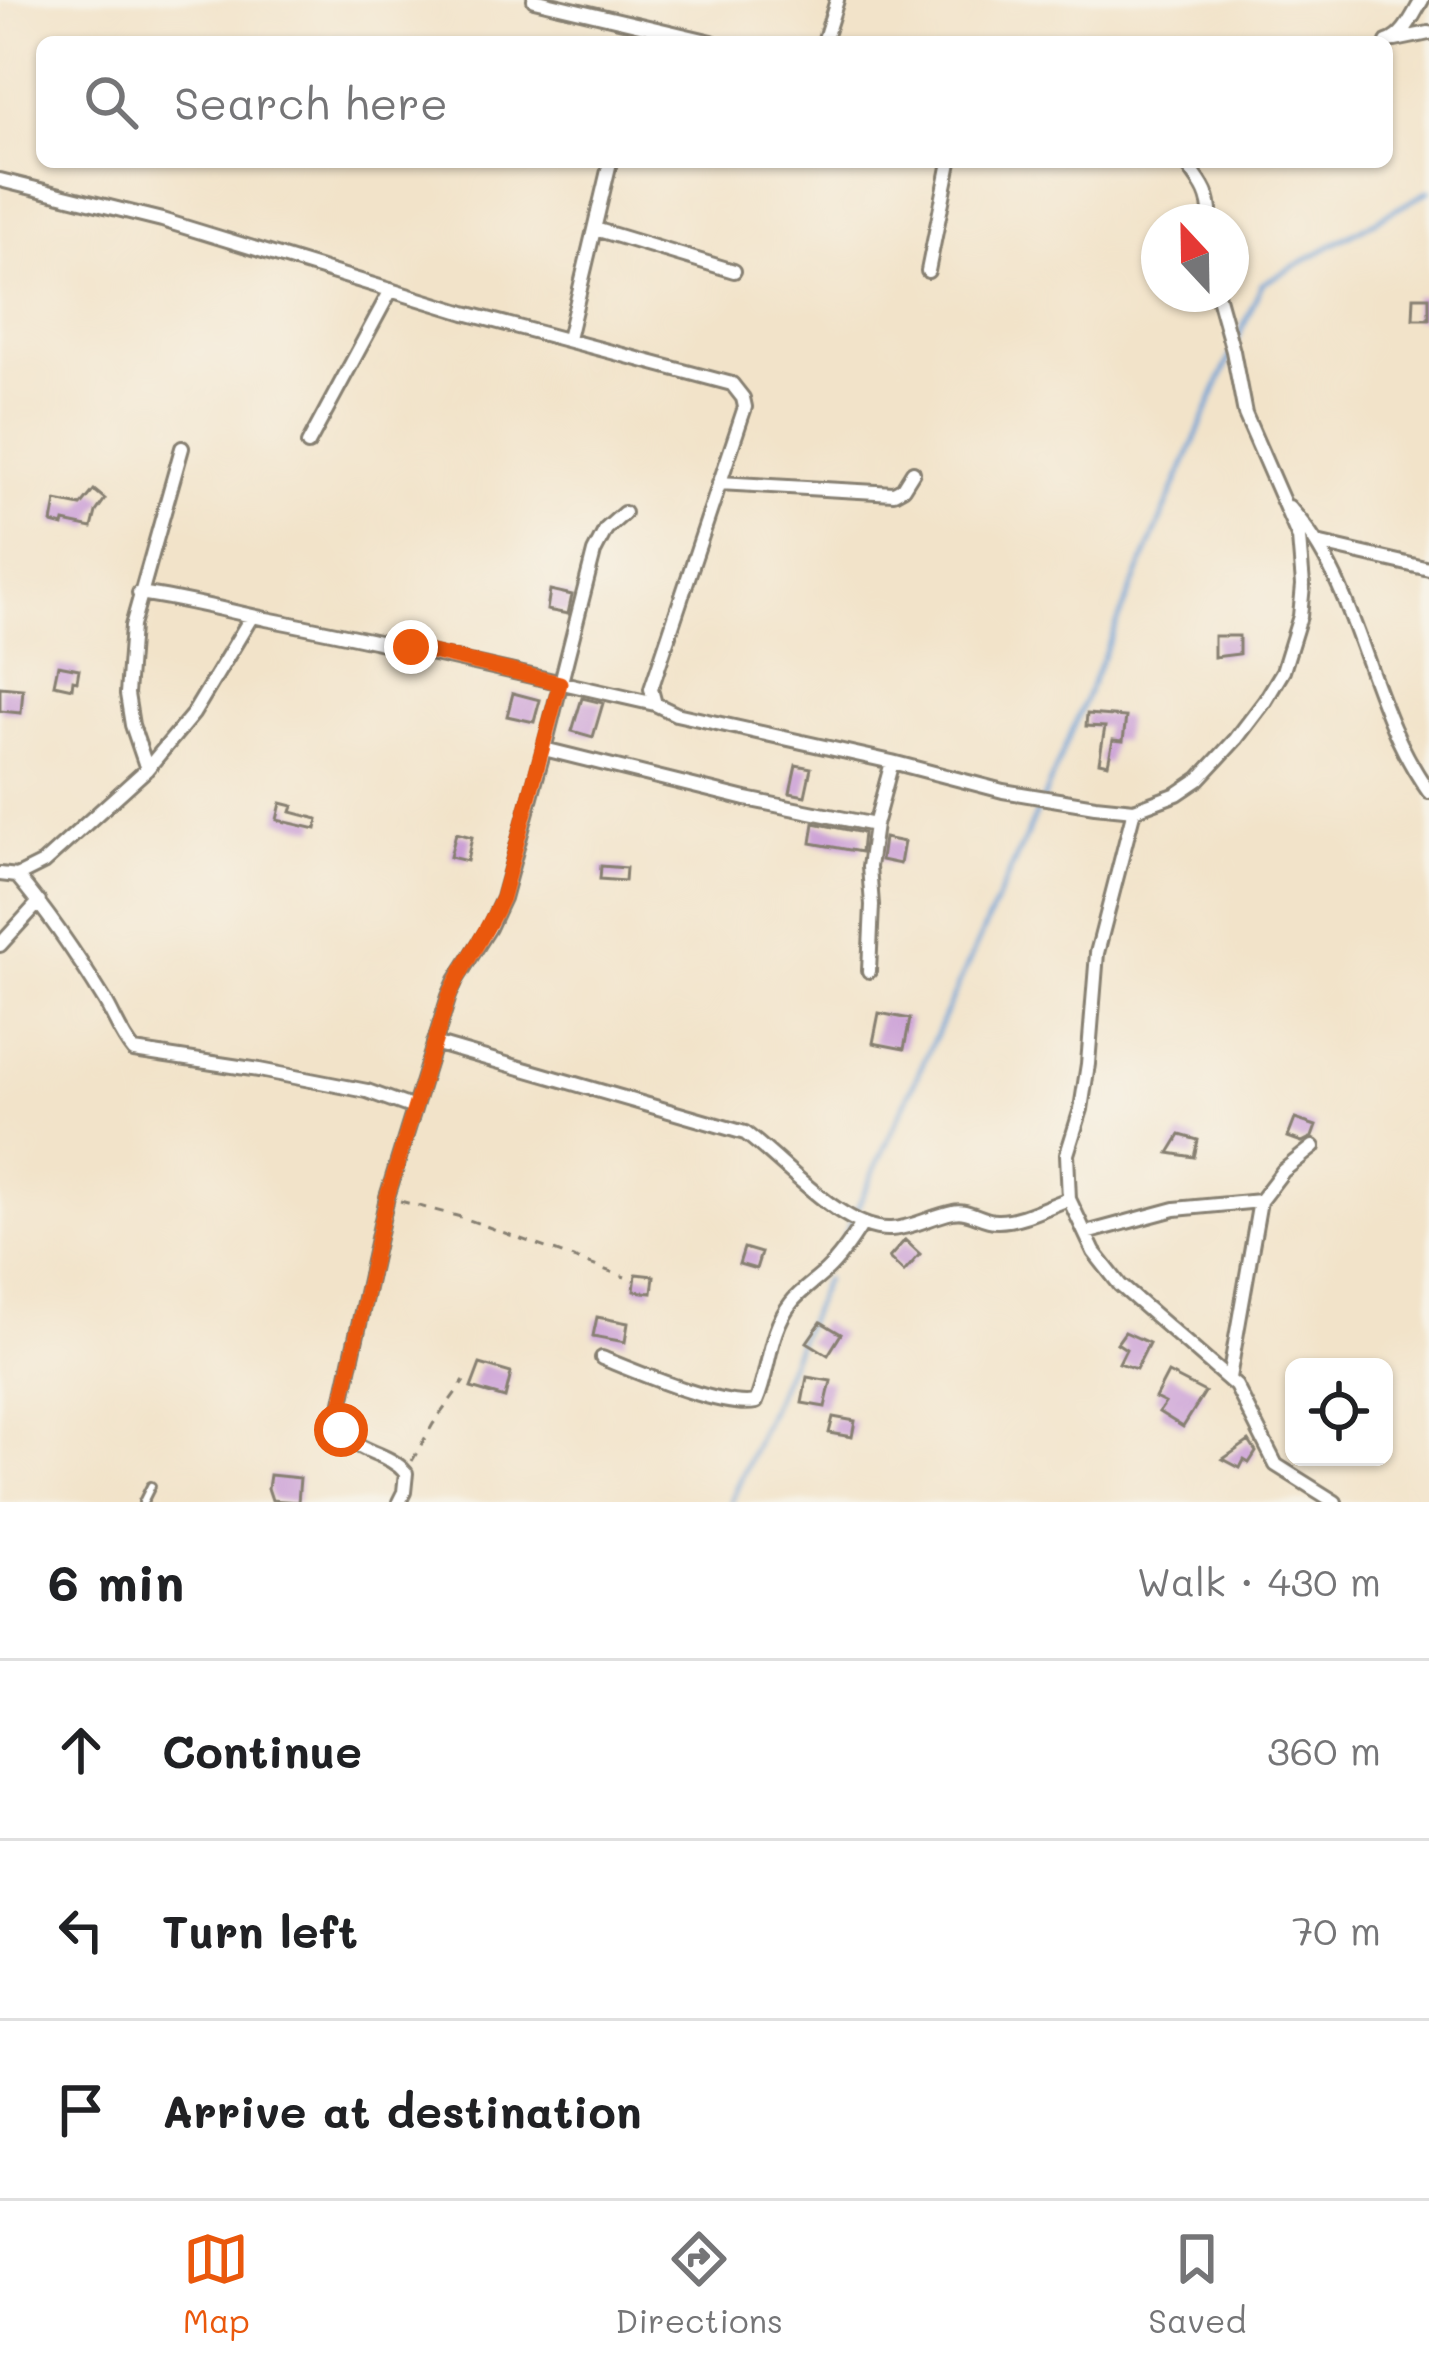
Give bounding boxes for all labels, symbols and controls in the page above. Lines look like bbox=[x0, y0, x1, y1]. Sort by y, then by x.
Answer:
search box bbox=[36, 36, 1393, 168]
icon: search bbox=[78, 69, 144, 135]
text: Search here bbox=[174, 73, 448, 131]
north arrow bbox=[1141, 204, 1249, 312]
route end bbox=[384, 620, 438, 674]
map controls bbox=[1285, 1358, 1393, 1466]
button: locate bbox=[1285, 1358, 1393, 1466]
route start bbox=[314, 1403, 368, 1457]
text: 6 min bbox=[48, 1547, 184, 1614]
text: Walk · 430 m bbox=[1137, 1555, 1381, 1606]
icon: ahead bbox=[48, 1717, 114, 1783]
text: Continue bbox=[162, 1721, 362, 1779]
text: 360 m bbox=[1267, 1724, 1381, 1775]
icon: left bbox=[48, 1897, 114, 1963]
text: Turn left bbox=[162, 1901, 358, 1959]
text: 70 m bbox=[1292, 1904, 1381, 1955]
icon: arrive bbox=[48, 2077, 114, 2143]
text: Arrive at destination bbox=[162, 2081, 642, 2139]
tab: Map bbox=[183, 2226, 250, 2341]
tab: Directions bbox=[615, 2226, 783, 2341]
tab: Saved bbox=[1148, 2226, 1246, 2341]

